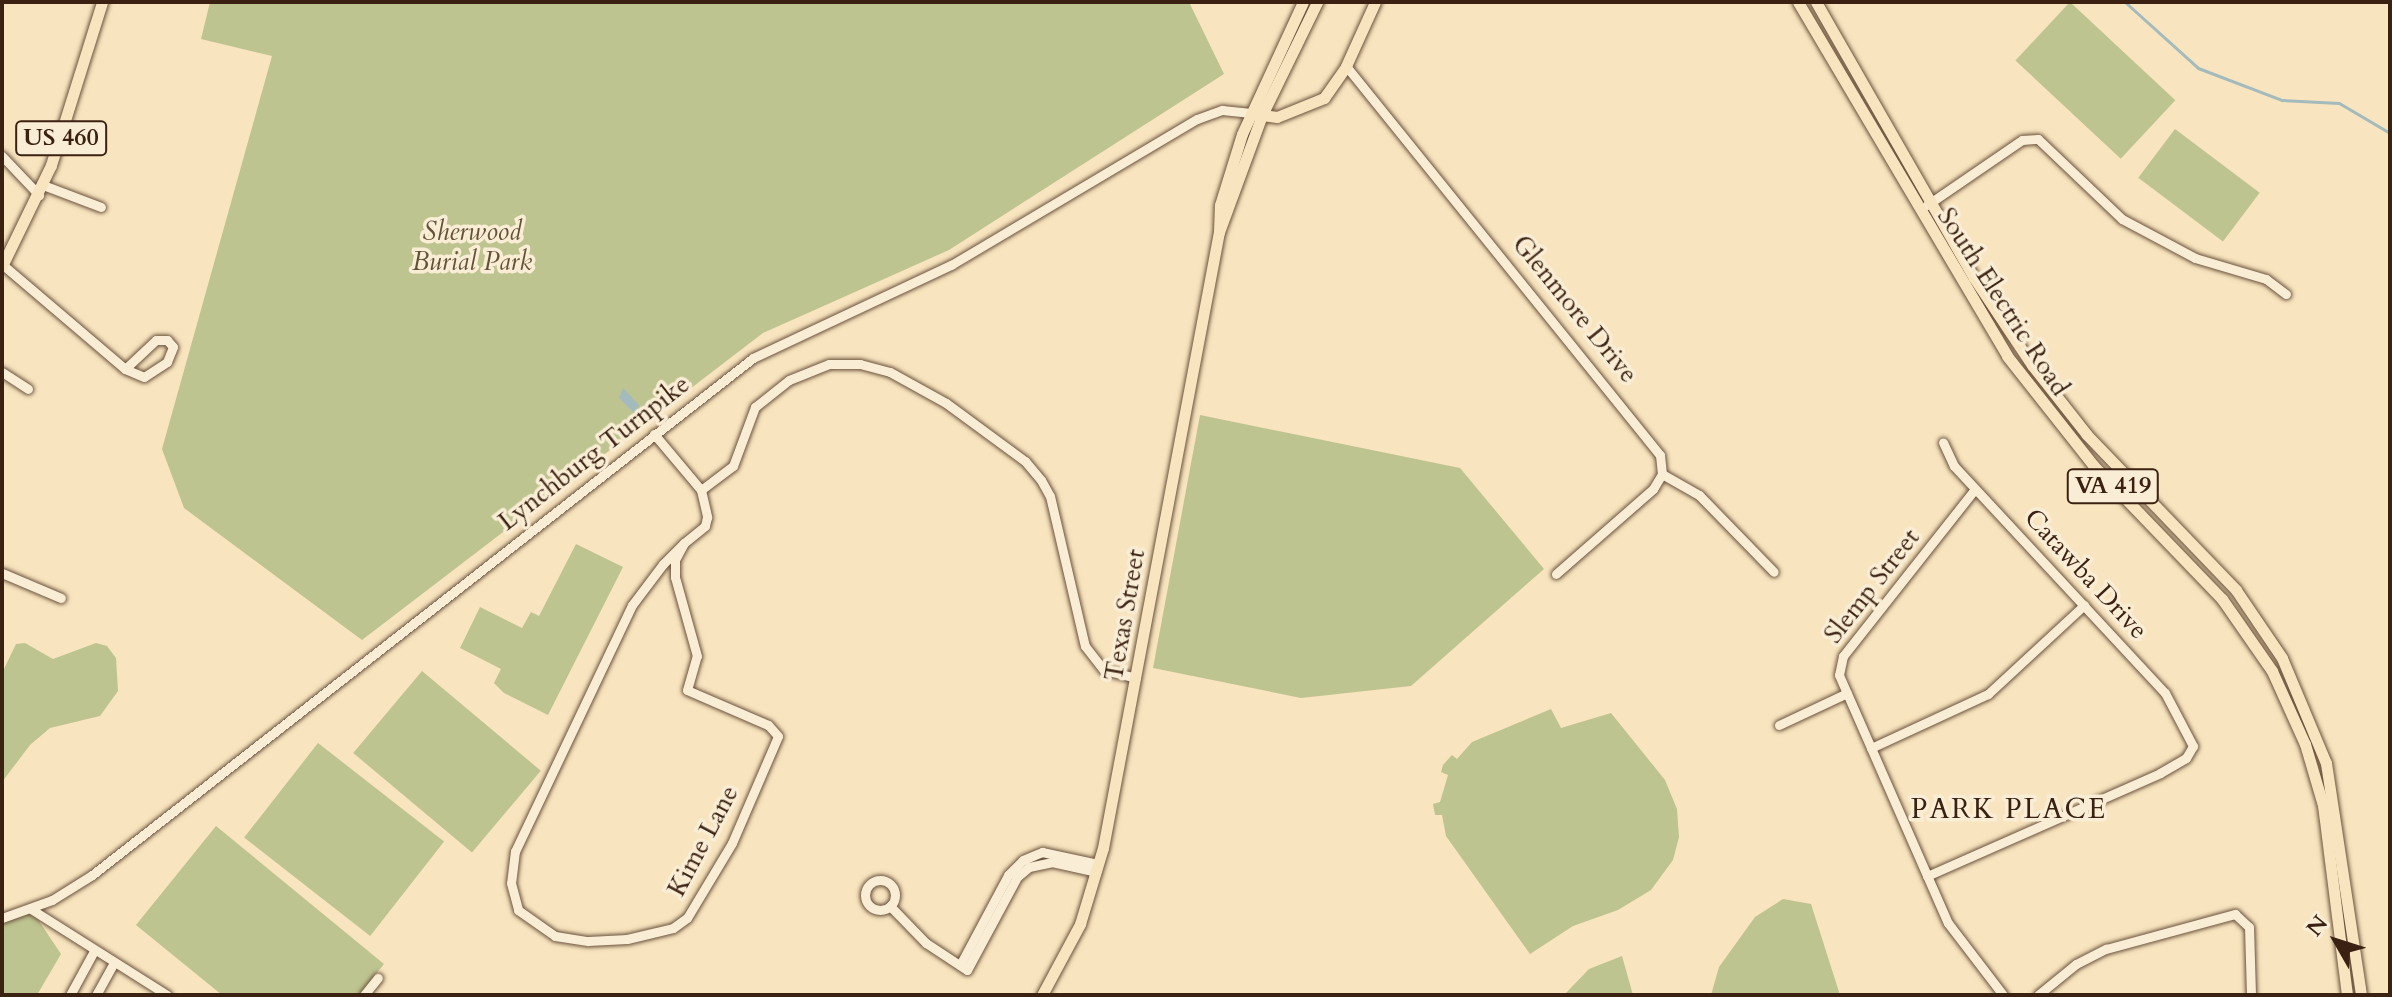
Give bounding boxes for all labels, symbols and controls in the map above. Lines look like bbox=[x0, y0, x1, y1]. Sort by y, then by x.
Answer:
road number: US 460 bbox=[15, 118, 107, 158]
street label: South Electric Road bbox=[1931, 202, 2075, 402]
park label: Sherwood Burial Park bbox=[412, 216, 532, 278]
street label: Glenmore Drive bbox=[1506, 229, 1644, 389]
street label: Lynchburg Turnpike bbox=[492, 369, 696, 537]
road number: VA 419 bbox=[2065, 466, 2161, 506]
street label: Catawba Drive bbox=[2018, 502, 2154, 646]
street label: Slemp Street bbox=[1818, 522, 1926, 650]
street label: Texas Street bbox=[1098, 547, 1152, 683]
street label: Kime Lane bbox=[661, 780, 745, 902]
district label: PARK PLACE bbox=[1911, 792, 2107, 826]
north arrow bbox=[2296, 901, 2376, 981]
text: N bbox=[2300, 909, 2335, 943]

